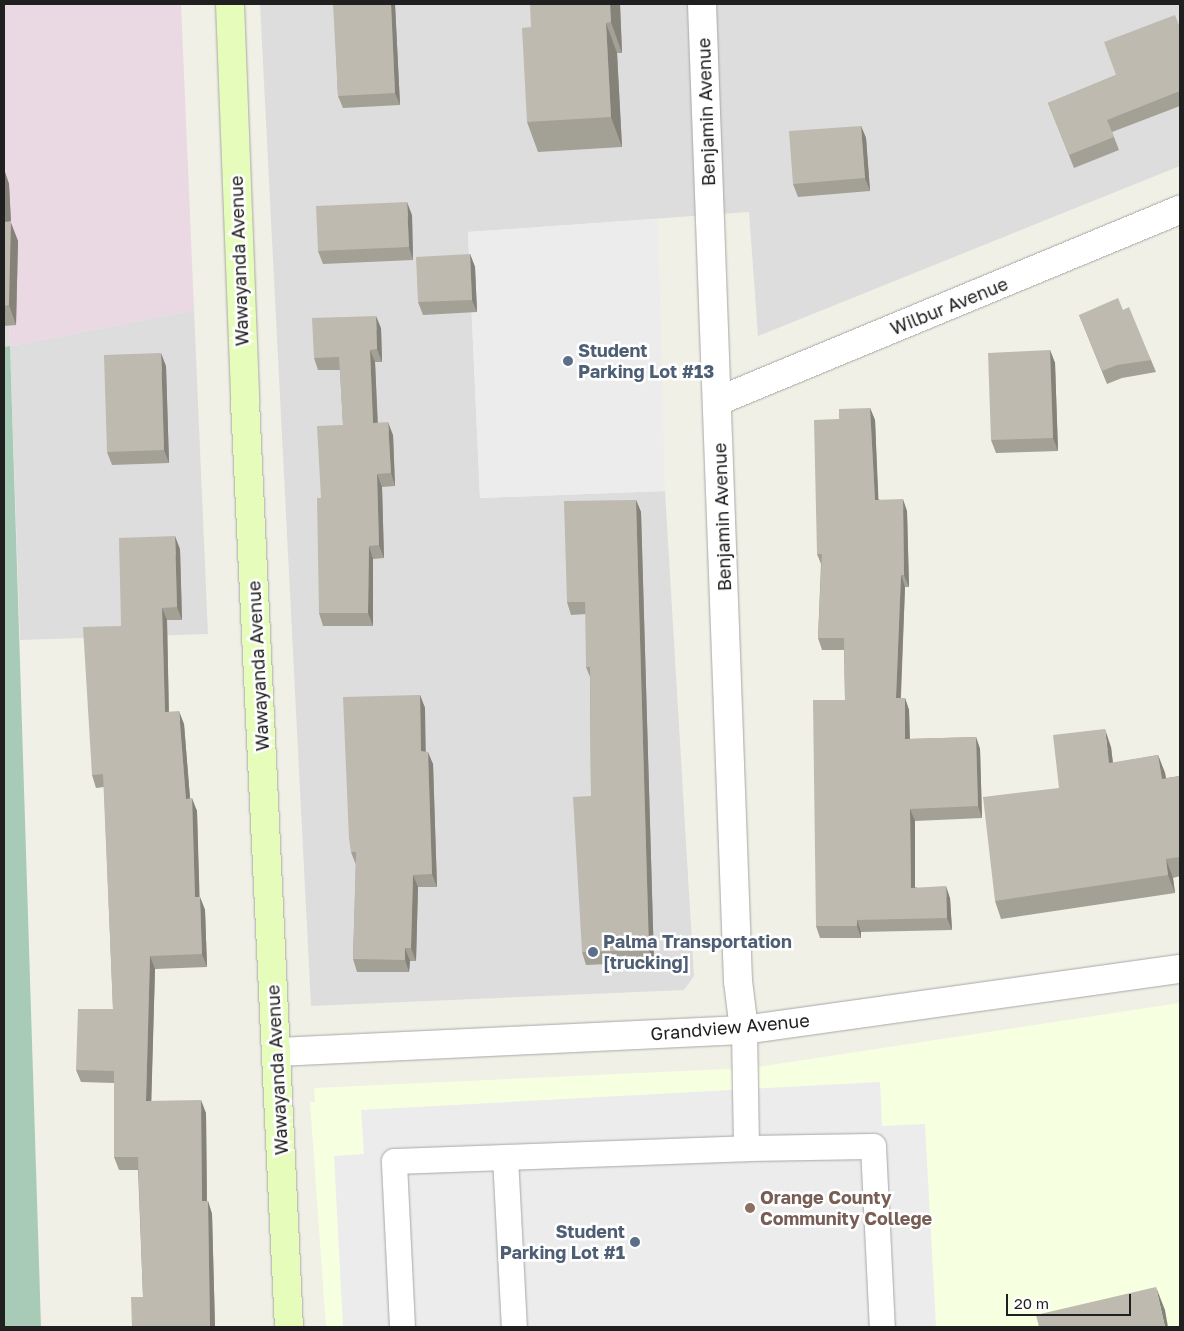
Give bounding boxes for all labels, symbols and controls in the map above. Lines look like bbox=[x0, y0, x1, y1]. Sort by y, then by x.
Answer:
street label: Benjamin Avenue bbox=[693, 37, 719, 187]
street label: Wawayanda Avenue bbox=[225, 175, 253, 347]
street label: Wilbur Avenue bbox=[887, 273, 1011, 339]
place label: Student Parking Lot #13 bbox=[578, 340, 714, 382]
marker: Student Parking Lot #13 bbox=[562, 355, 574, 367]
street label: Benjamin Avenue bbox=[709, 442, 735, 592]
street label: Wawayanda Avenue bbox=[243, 580, 273, 752]
place label: Palma Transportation [trucking] bbox=[603, 931, 792, 974]
marker: Palma Transportation [trucking] bbox=[587, 946, 599, 958]
street label: Wawayanda Avenue bbox=[262, 984, 292, 1156]
street label: Grandview Avenue bbox=[650, 1009, 810, 1045]
place label: Orange County Community College bbox=[760, 1187, 932, 1230]
marker: Orange County Community College bbox=[744, 1202, 756, 1214]
place label: Student Parking Lot #1 bbox=[500, 1221, 625, 1264]
marker: Student Parking Lot #1 bbox=[629, 1236, 641, 1248]
scale bar bbox=[1009, 1284, 1134, 1316]
text: 20 m bbox=[1014, 1294, 1049, 1312]

